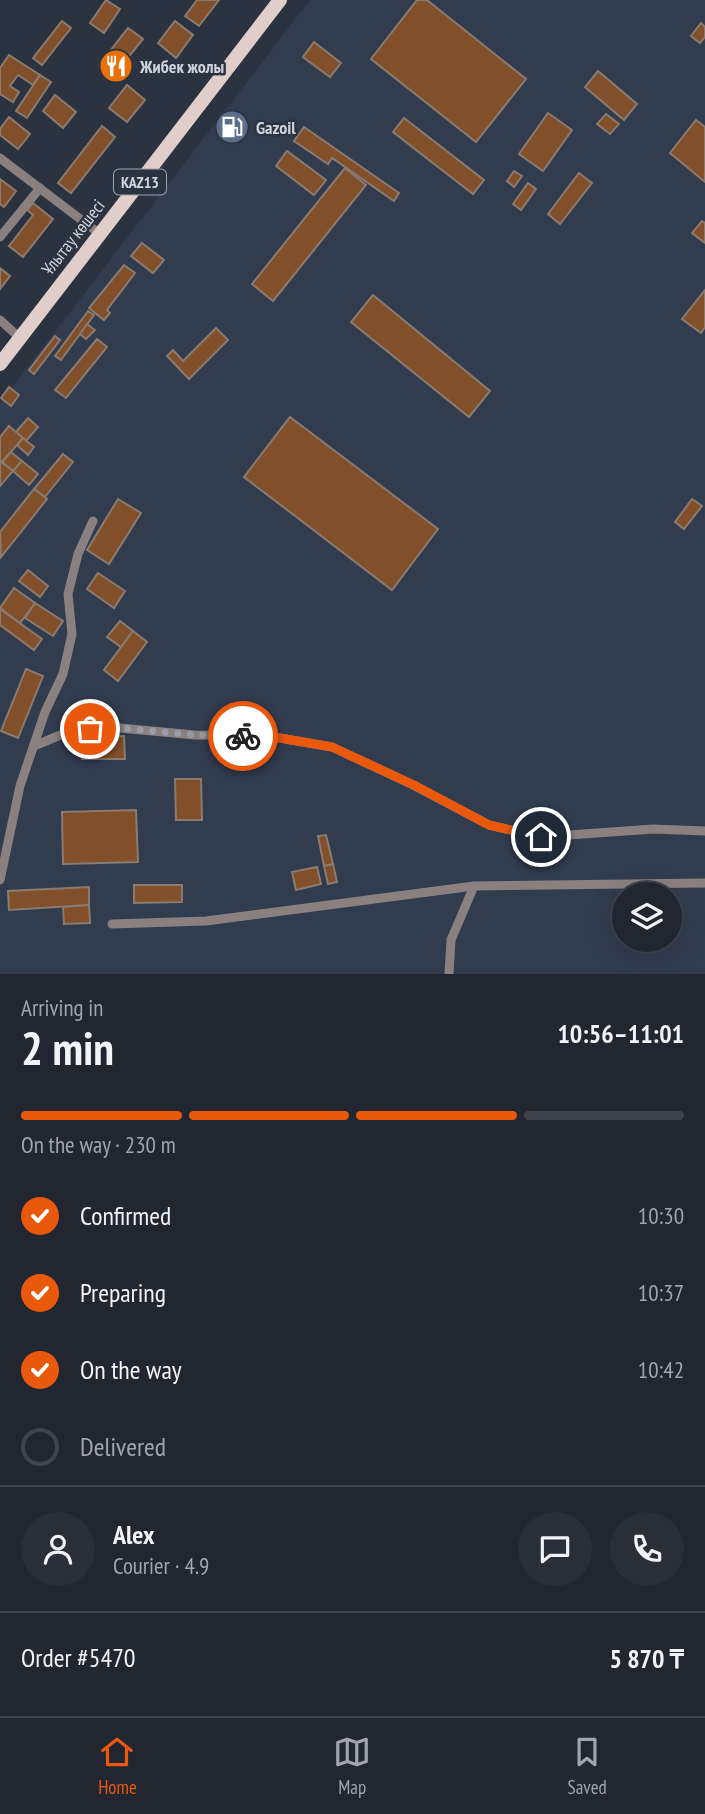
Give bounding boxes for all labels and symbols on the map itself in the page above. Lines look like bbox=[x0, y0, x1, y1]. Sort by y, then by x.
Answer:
restaurant icon: Жибек жолы bbox=[97, 47, 135, 85]
place label: Жибек жолы bbox=[139, 55, 224, 78]
fuel station icon: Gazoil bbox=[213, 108, 251, 146]
place label: Gazoil bbox=[256, 116, 296, 139]
road number: KAZ13 bbox=[114, 170, 166, 194]
street label: Ұлытау көшесі bbox=[36, 195, 110, 279]
pin bbox=[60, 699, 120, 759]
courier bbox=[208, 701, 278, 771]
pin bbox=[511, 807, 571, 867]

